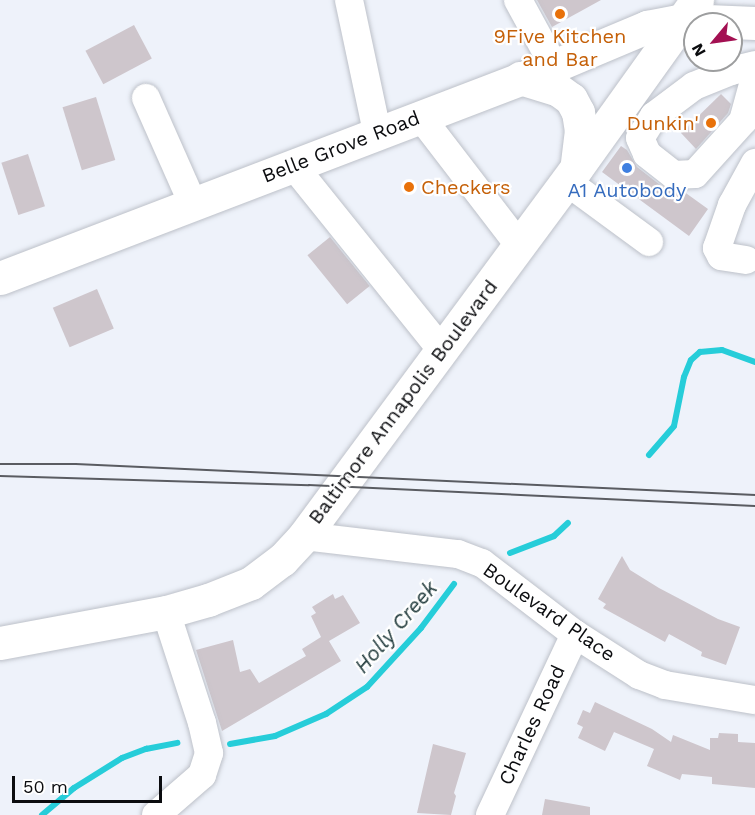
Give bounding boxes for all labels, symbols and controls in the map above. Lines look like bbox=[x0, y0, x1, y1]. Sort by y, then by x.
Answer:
marker: 9Five Kitchen and Bar bbox=[553, 7, 567, 21]
north arrow bbox=[683, 12, 743, 72]
place label: 9Five Kitchen and Bar bbox=[494, 24, 626, 71]
text: N bbox=[687, 40, 710, 60]
street label: Belle Grove Road bbox=[259, 106, 423, 188]
place label: Dunkin' bbox=[627, 111, 699, 135]
marker: Dunkin' bbox=[704, 116, 718, 130]
marker: A1 Autobody bbox=[620, 161, 634, 175]
place label: Checkers bbox=[421, 175, 511, 199]
place label: A1 Autobody bbox=[567, 178, 687, 202]
marker: Checkers bbox=[402, 180, 416, 194]
street label: Baltimore Annapolis Boulevard bbox=[303, 275, 503, 529]
street label: Boulevard Place bbox=[478, 557, 620, 667]
water label: Holly Creek bbox=[349, 575, 443, 679]
street label: Charles Road bbox=[494, 661, 570, 789]
scale bar bbox=[15, 764, 165, 802]
text: 50 m bbox=[23, 776, 68, 797]

